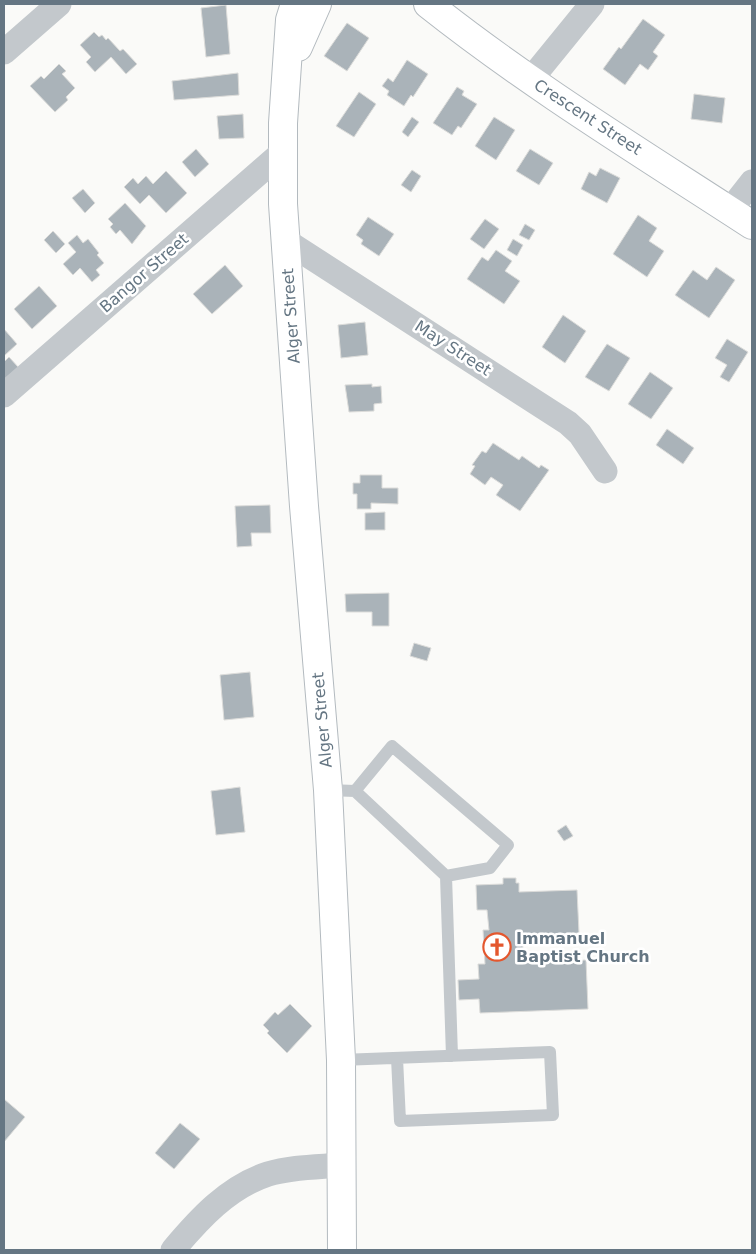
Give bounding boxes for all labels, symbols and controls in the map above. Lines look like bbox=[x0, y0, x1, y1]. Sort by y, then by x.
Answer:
street label: Crescent Street bbox=[531, 75, 645, 159]
street label: Bangor Street bbox=[96, 229, 192, 317]
street label: Alger Street bbox=[278, 268, 304, 364]
street label: May Street bbox=[411, 316, 495, 380]
street label: Alger Street bbox=[308, 672, 336, 768]
place label: Immanuel Baptist Church bbox=[516, 929, 650, 966]
church icon: Immanuel Baptist Church bbox=[482, 932, 512, 962]

